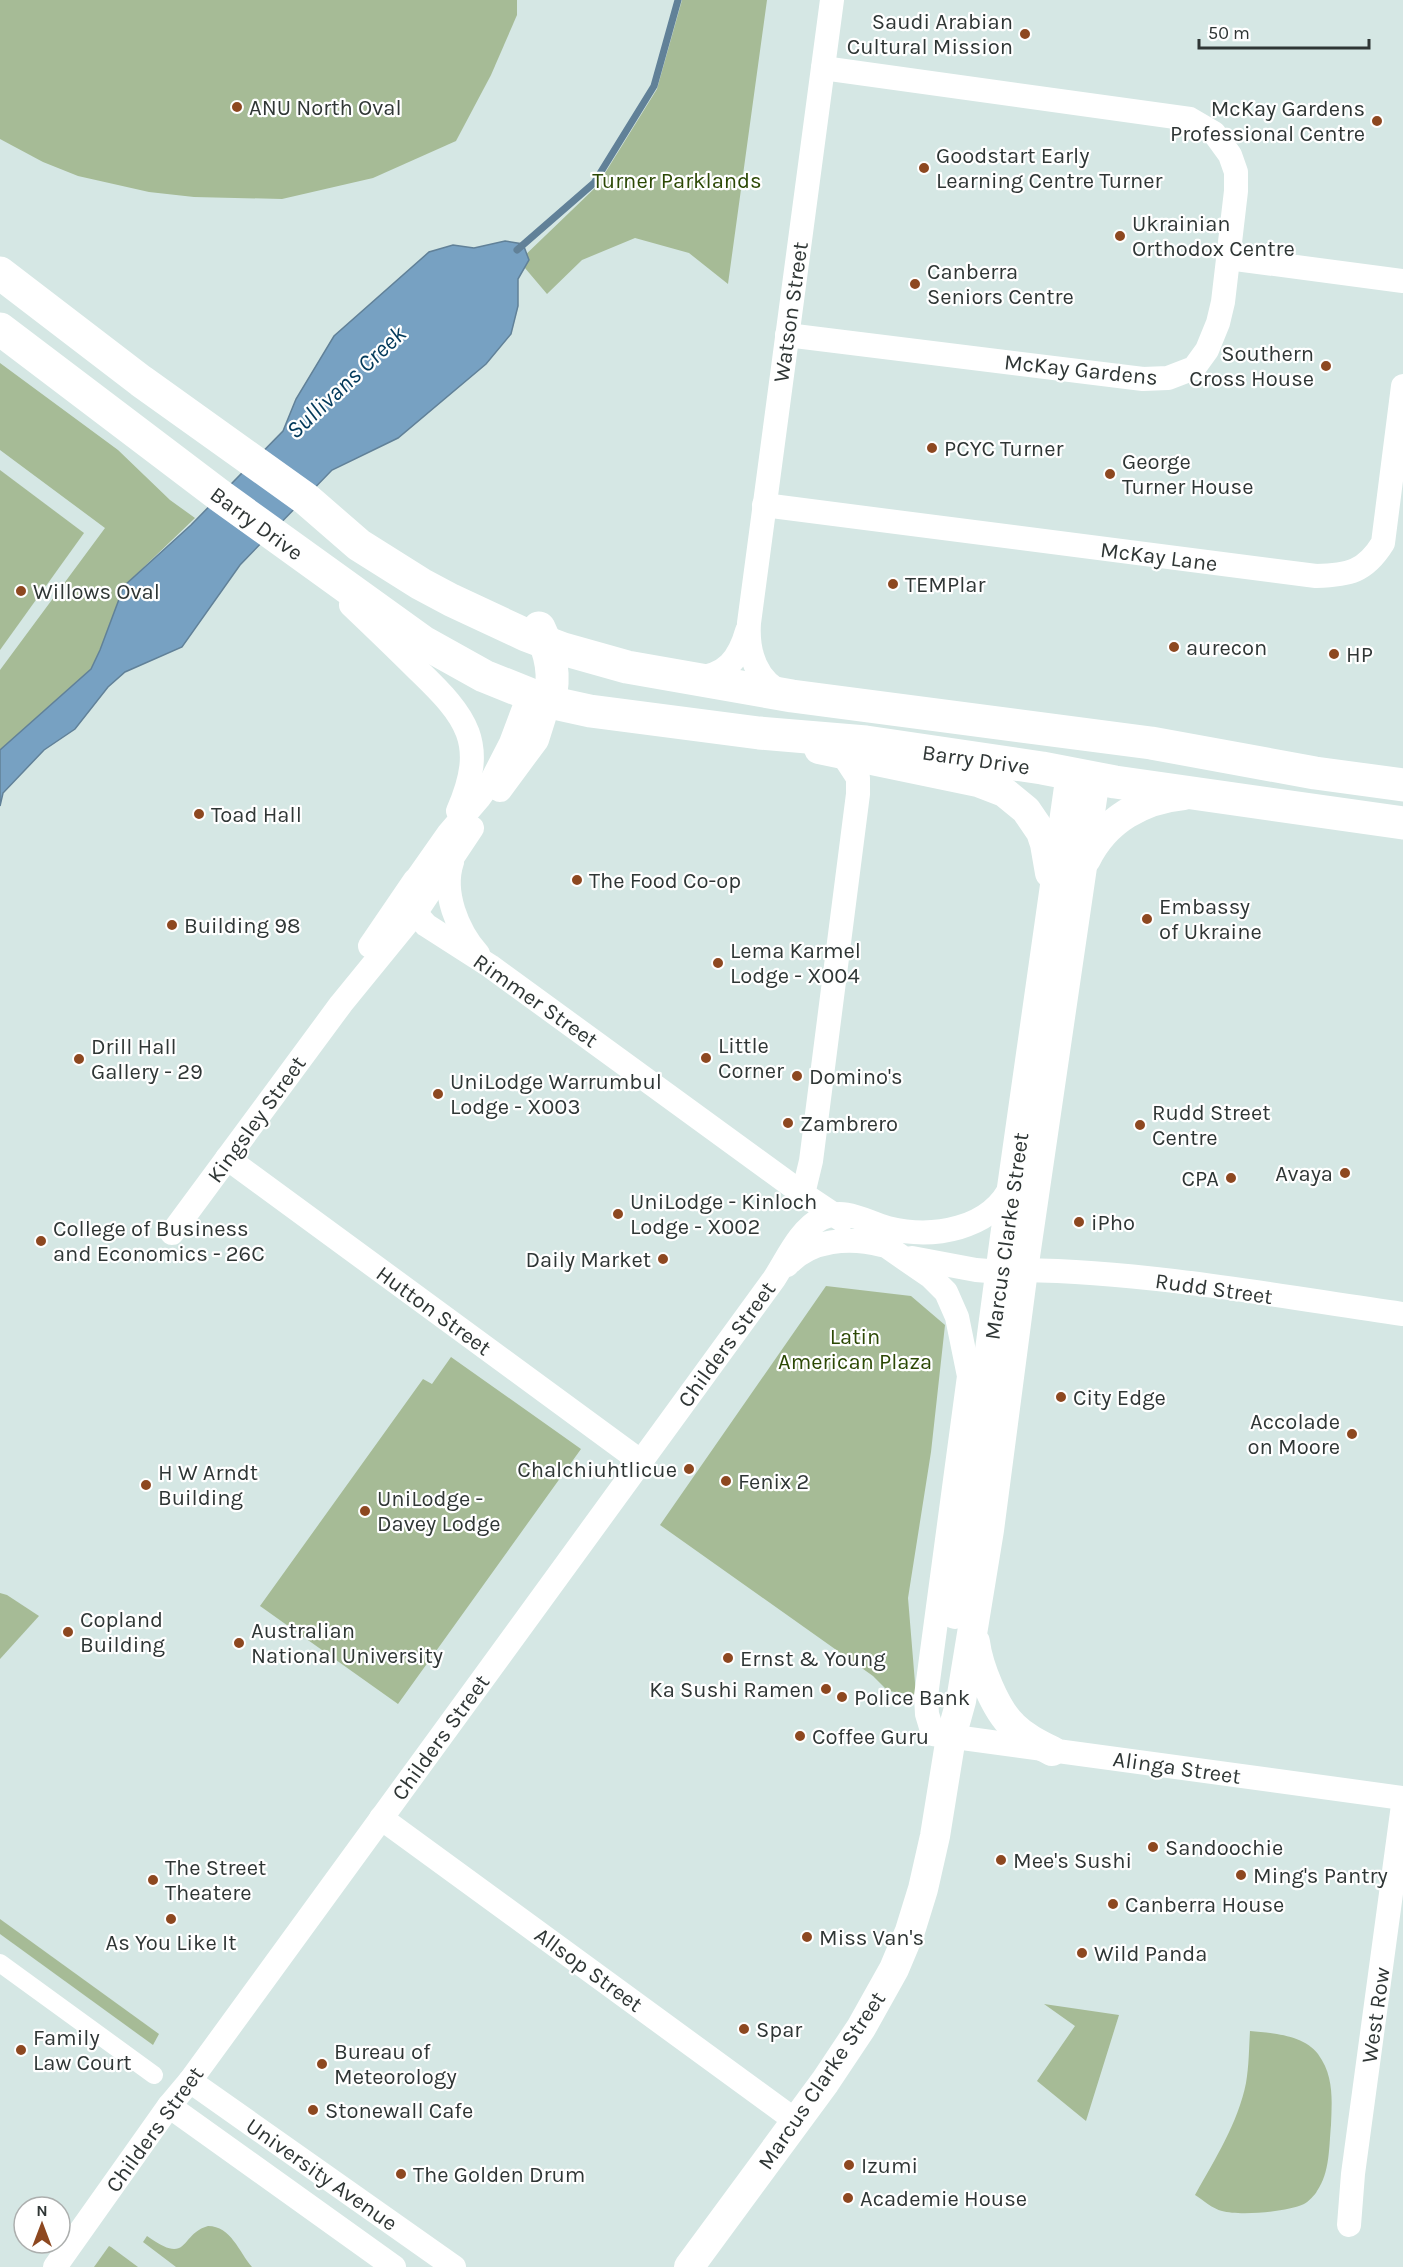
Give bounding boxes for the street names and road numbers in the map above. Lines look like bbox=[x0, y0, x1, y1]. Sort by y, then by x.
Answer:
street label: Watson Street bbox=[768, 240, 814, 384]
street label: McKay Gardens bbox=[1003, 349, 1159, 391]
street label: Barry Drive bbox=[205, 481, 308, 566]
street label: McKay Lane bbox=[1099, 537, 1219, 577]
street label: Barry Drive bbox=[920, 740, 1031, 780]
street label: Rimmer Street bbox=[468, 948, 603, 1053]
street label: Kingsley Street bbox=[202, 1051, 312, 1188]
street label: Marcus Clarke Street bbox=[980, 1131, 1034, 1342]
street label: Hutton Street bbox=[371, 1260, 496, 1361]
street label: Rudd Street bbox=[1153, 1268, 1274, 1310]
street label: Childers Street bbox=[673, 1277, 781, 1412]
street label: Childers Street bbox=[387, 1670, 495, 1805]
street label: Alinga Street bbox=[1111, 1746, 1242, 1790]
street label: Allsop Street bbox=[529, 1922, 647, 2018]
street label: West Row bbox=[1356, 1965, 1396, 2065]
street label: Marcus Clarke Street bbox=[753, 1987, 891, 2175]
street label: Childers Street bbox=[101, 2062, 209, 2197]
street label: University Avenue bbox=[241, 2113, 402, 2237]

